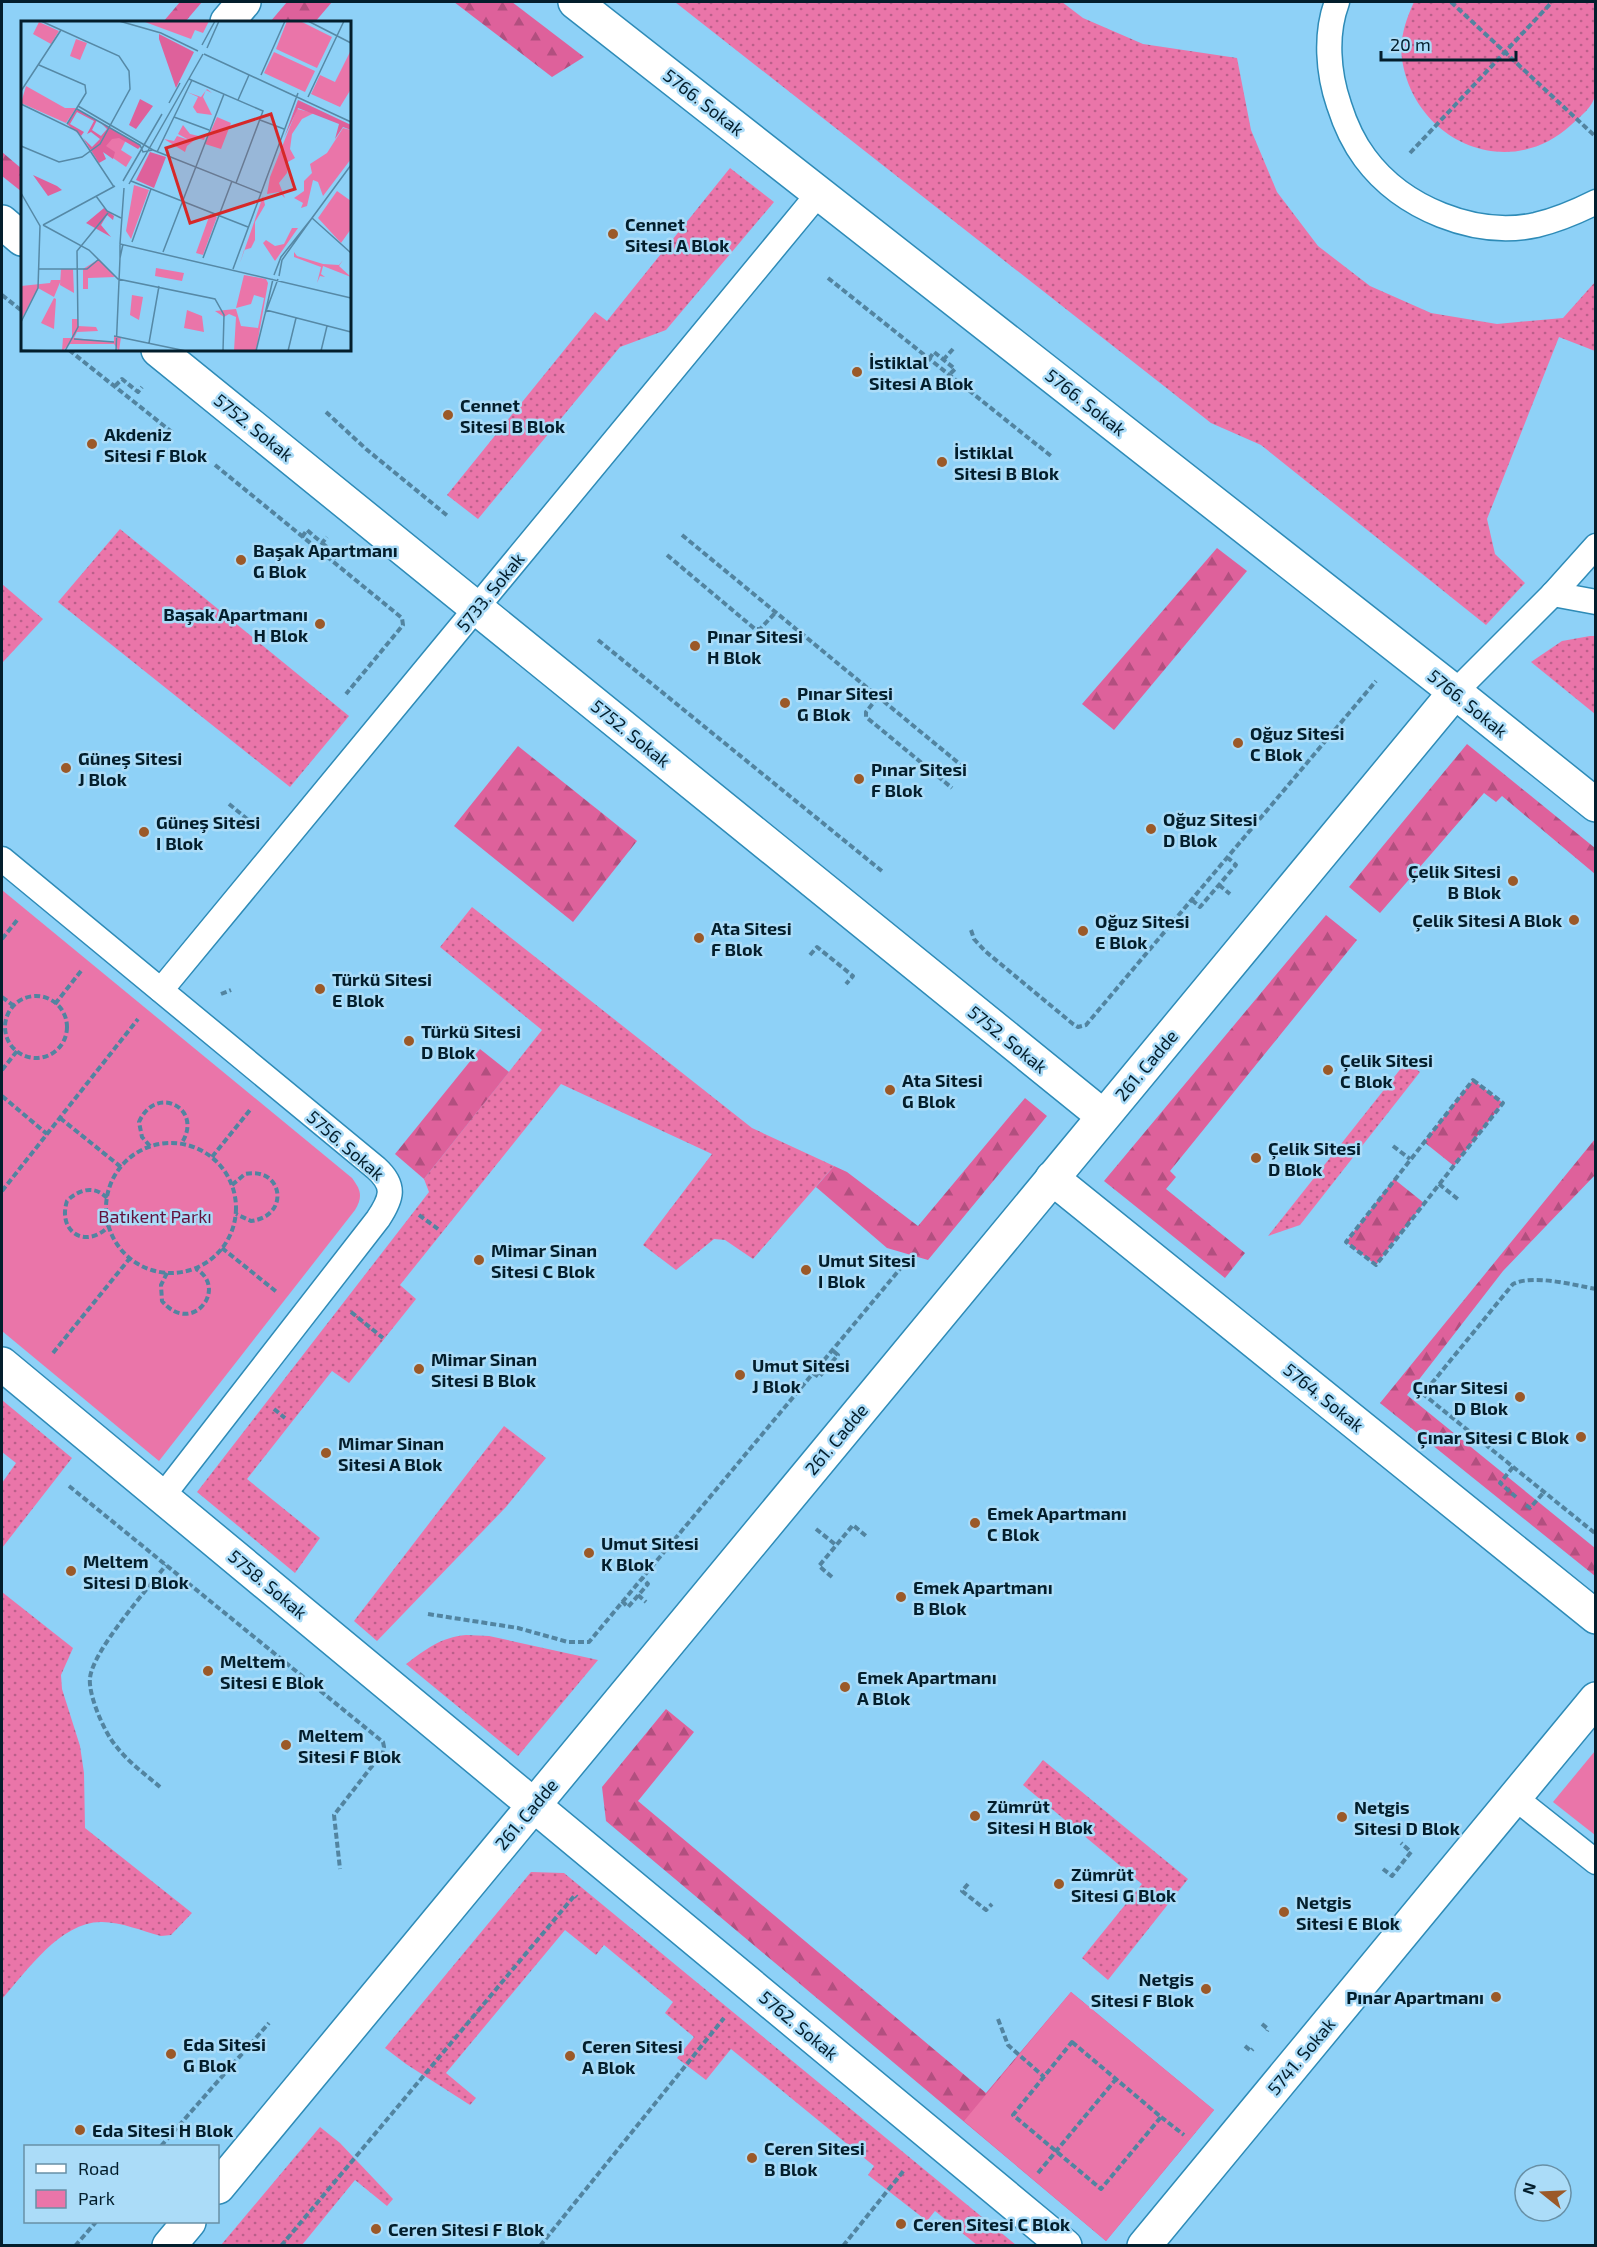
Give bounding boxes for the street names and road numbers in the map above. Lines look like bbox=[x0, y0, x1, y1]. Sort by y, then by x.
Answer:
street label: 5766. Sokak bbox=[659, 64, 749, 140]
street label: 5766. Sokak bbox=[1041, 364, 1131, 440]
street label: 5752. Sokak bbox=[210, 388, 298, 466]
street label: 5733. Sokak bbox=[451, 548, 529, 636]
street label: 5766. Sokak bbox=[1424, 664, 1512, 742]
street label: 5752. Sokak bbox=[587, 694, 675, 772]
street label: 5752. Sokak bbox=[964, 1000, 1052, 1078]
street label: 261. Cadde bbox=[1110, 1025, 1182, 1105]
street label: 5756. Sokak bbox=[303, 1105, 389, 1185]
street label: 5764. Sokak bbox=[1279, 1358, 1369, 1436]
street label: 261. Cadde bbox=[800, 1399, 872, 1479]
street label: 5758. Sokak bbox=[224, 1545, 312, 1623]
street label: 261. Cadde bbox=[490, 1774, 562, 1854]
street label: 5762. Sokak bbox=[755, 1986, 843, 2064]
street label: 5741. Sokak bbox=[1262, 2013, 1340, 2099]

